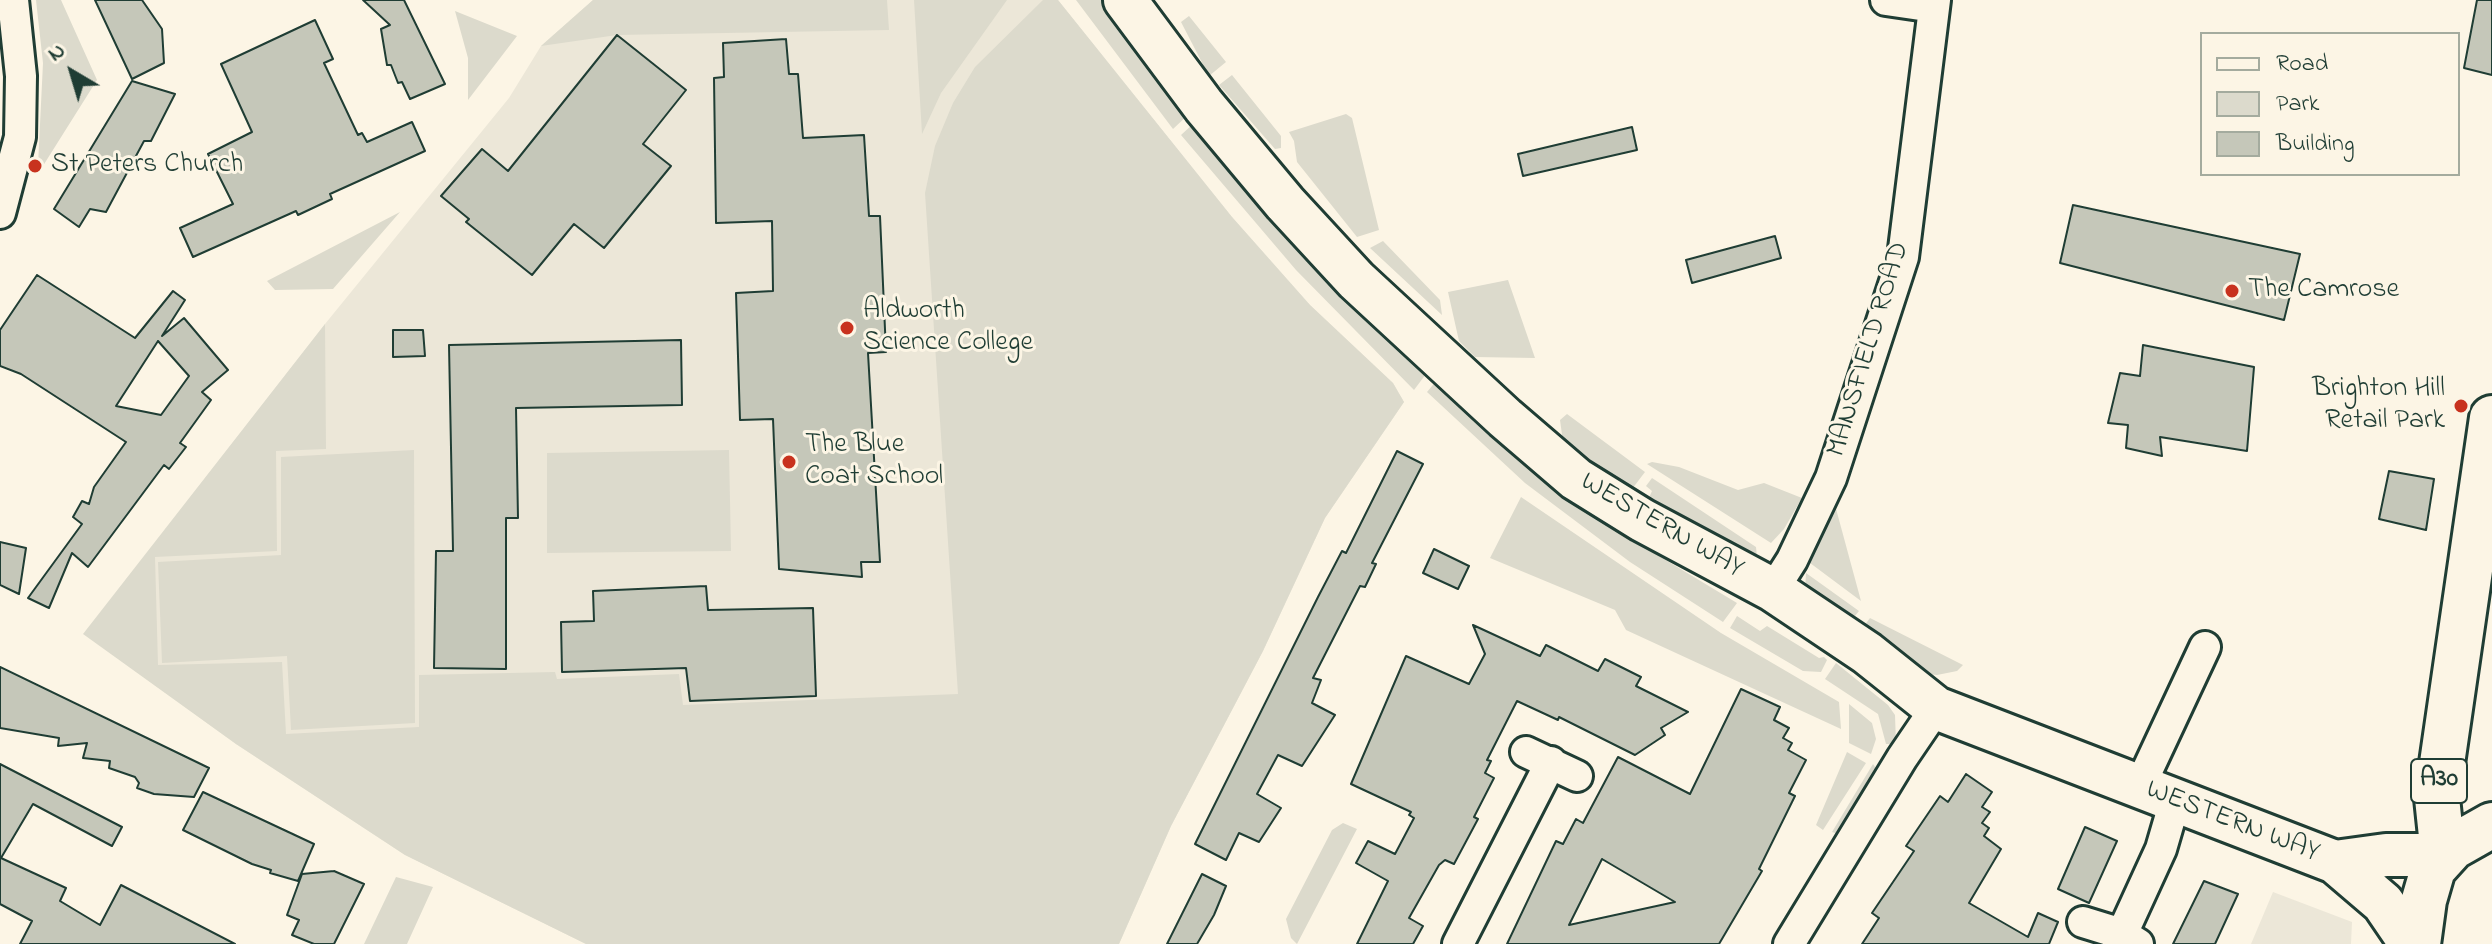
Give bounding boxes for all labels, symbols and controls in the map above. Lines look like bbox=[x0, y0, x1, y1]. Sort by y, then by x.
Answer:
north arrow bbox=[32, 32, 112, 112]
legend bbox=[2200, 32, 2460, 176]
text: N bbox=[42, 36, 73, 70]
text: Road bbox=[2276, 47, 2328, 82]
text: Park bbox=[2276, 87, 2319, 122]
text: Building bbox=[2276, 127, 2355, 162]
place label: St Peters Church bbox=[51, 149, 243, 183]
marker: St Peters Church bbox=[26, 157, 44, 175]
street label: MANSFIELD ROAD bbox=[1821, 239, 1919, 461]
place label: The Camrose bbox=[2248, 274, 2399, 308]
marker: The Camrose bbox=[2223, 282, 2241, 300]
place label: Aldworth Science College bbox=[863, 295, 1033, 361]
marker: Aldworth Science College bbox=[838, 319, 856, 337]
place label: Brighton Hill Retail Park bbox=[2312, 373, 2445, 439]
marker: Brighton Hill Retail Park bbox=[2452, 397, 2470, 415]
place label: The Blue Coat School bbox=[805, 429, 943, 495]
marker: The Blue Coat School bbox=[780, 453, 798, 471]
street label: WESTERN WAY bbox=[1573, 467, 1749, 587]
road number: A30 bbox=[2411, 759, 2467, 803]
street label: WESTERN WAY bbox=[2141, 775, 2323, 871]

